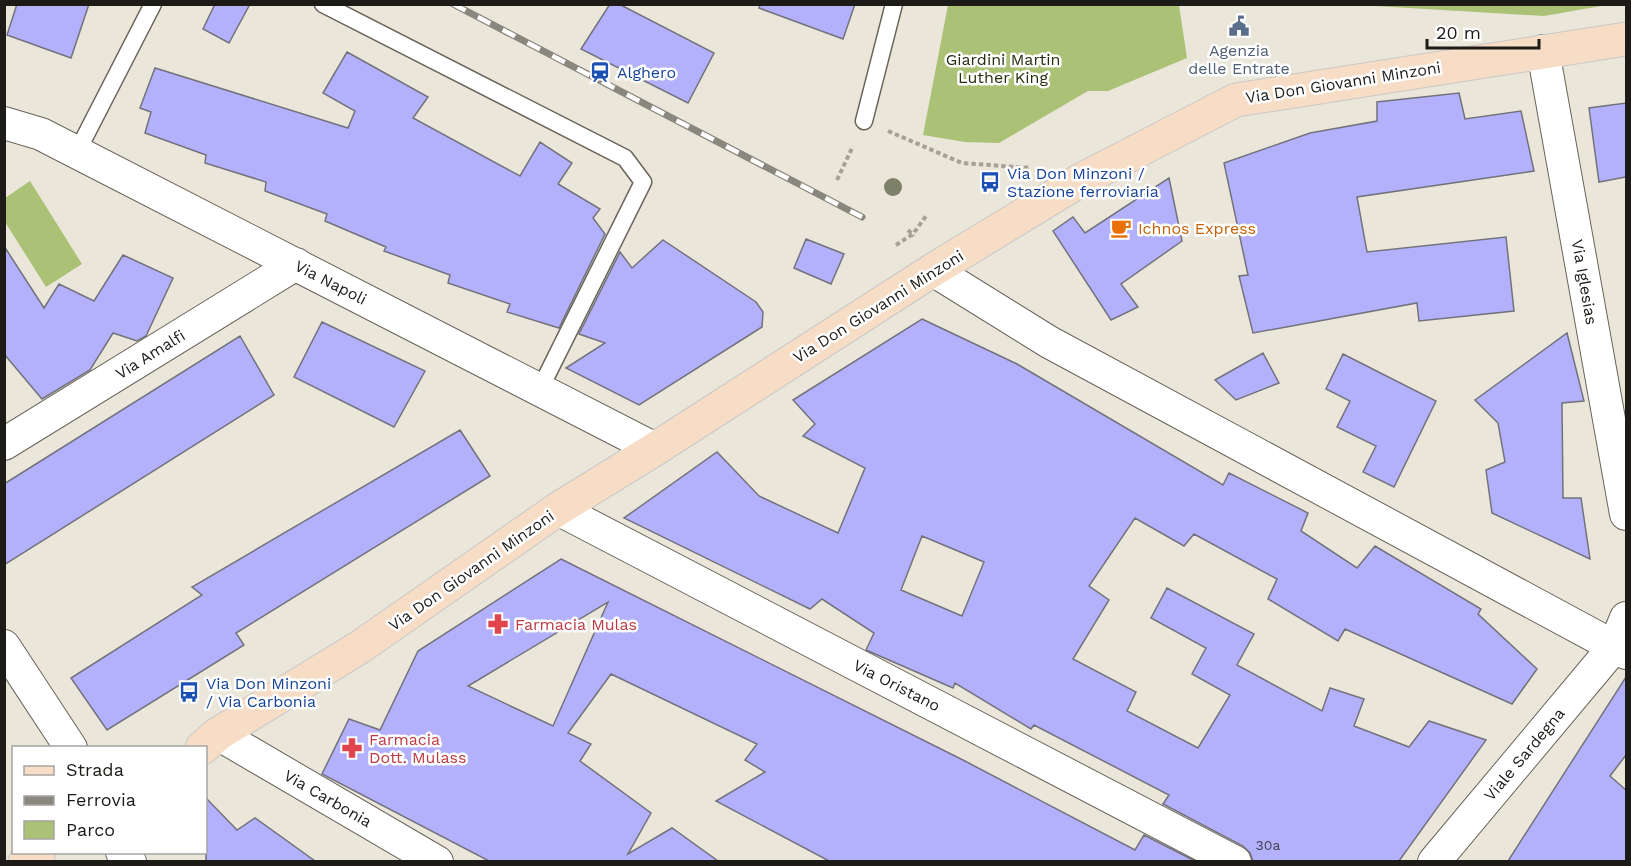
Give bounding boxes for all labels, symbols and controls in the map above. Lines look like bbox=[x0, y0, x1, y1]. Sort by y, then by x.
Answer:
scale bar bbox=[1427, 12, 1540, 50]
public building icon: Agenzia delle Entrate bbox=[1227, 14, 1251, 38]
text: 20 m bbox=[1436, 22, 1481, 43]
place label: Agenzia delle Entrate bbox=[1188, 41, 1290, 78]
park label: Giardini Martin Luther King bbox=[946, 50, 1060, 87]
street label: Via Don Giovanni Minzoni bbox=[1244, 58, 1442, 107]
station icon: Alghero bbox=[588, 60, 612, 84]
place label: Alghero bbox=[617, 63, 676, 82]
place label: Via Don Minzoni / Stazione ferroviaria bbox=[1007, 164, 1159, 201]
bus stop icon: Via Don Minzoni / Stazione ferroviaria bbox=[978, 170, 1002, 194]
cafe icon: Ichnos Express bbox=[1109, 216, 1133, 240]
place label: Ichnos Express bbox=[1138, 219, 1256, 238]
street label: Via Iglesias bbox=[1568, 238, 1601, 326]
street label: Via Don Giovanni Minzoni bbox=[790, 246, 967, 367]
street label: Via Napoli bbox=[292, 256, 370, 309]
street label: Via Amalfi bbox=[112, 326, 189, 383]
street label: Via Don Giovanni Minzoni bbox=[385, 506, 558, 635]
pharmacy icon: Farmacia Mulas bbox=[486, 612, 510, 636]
place label: Farmacia Mulas bbox=[515, 615, 637, 634]
street label: Via Oristano bbox=[850, 655, 943, 716]
place label: Via Don Minzoni / Via Carbonia bbox=[206, 674, 331, 711]
bus stop icon: Via Don Minzoni / Via Carbonia bbox=[177, 680, 201, 704]
street label: Viale Sardegna bbox=[1480, 704, 1569, 805]
place label: Farmacia Dott. Mulass bbox=[369, 730, 466, 767]
pharmacy icon: Farmacia Dott. Mulass bbox=[340, 736, 364, 760]
legend bbox=[12, 746, 207, 854]
text: Strada bbox=[66, 759, 124, 780]
street label: Via Carbonia bbox=[280, 766, 375, 831]
text: Ferrovia bbox=[66, 789, 136, 810]
text: Parco bbox=[66, 819, 115, 840]
house number: 30a bbox=[1256, 837, 1280, 853]

